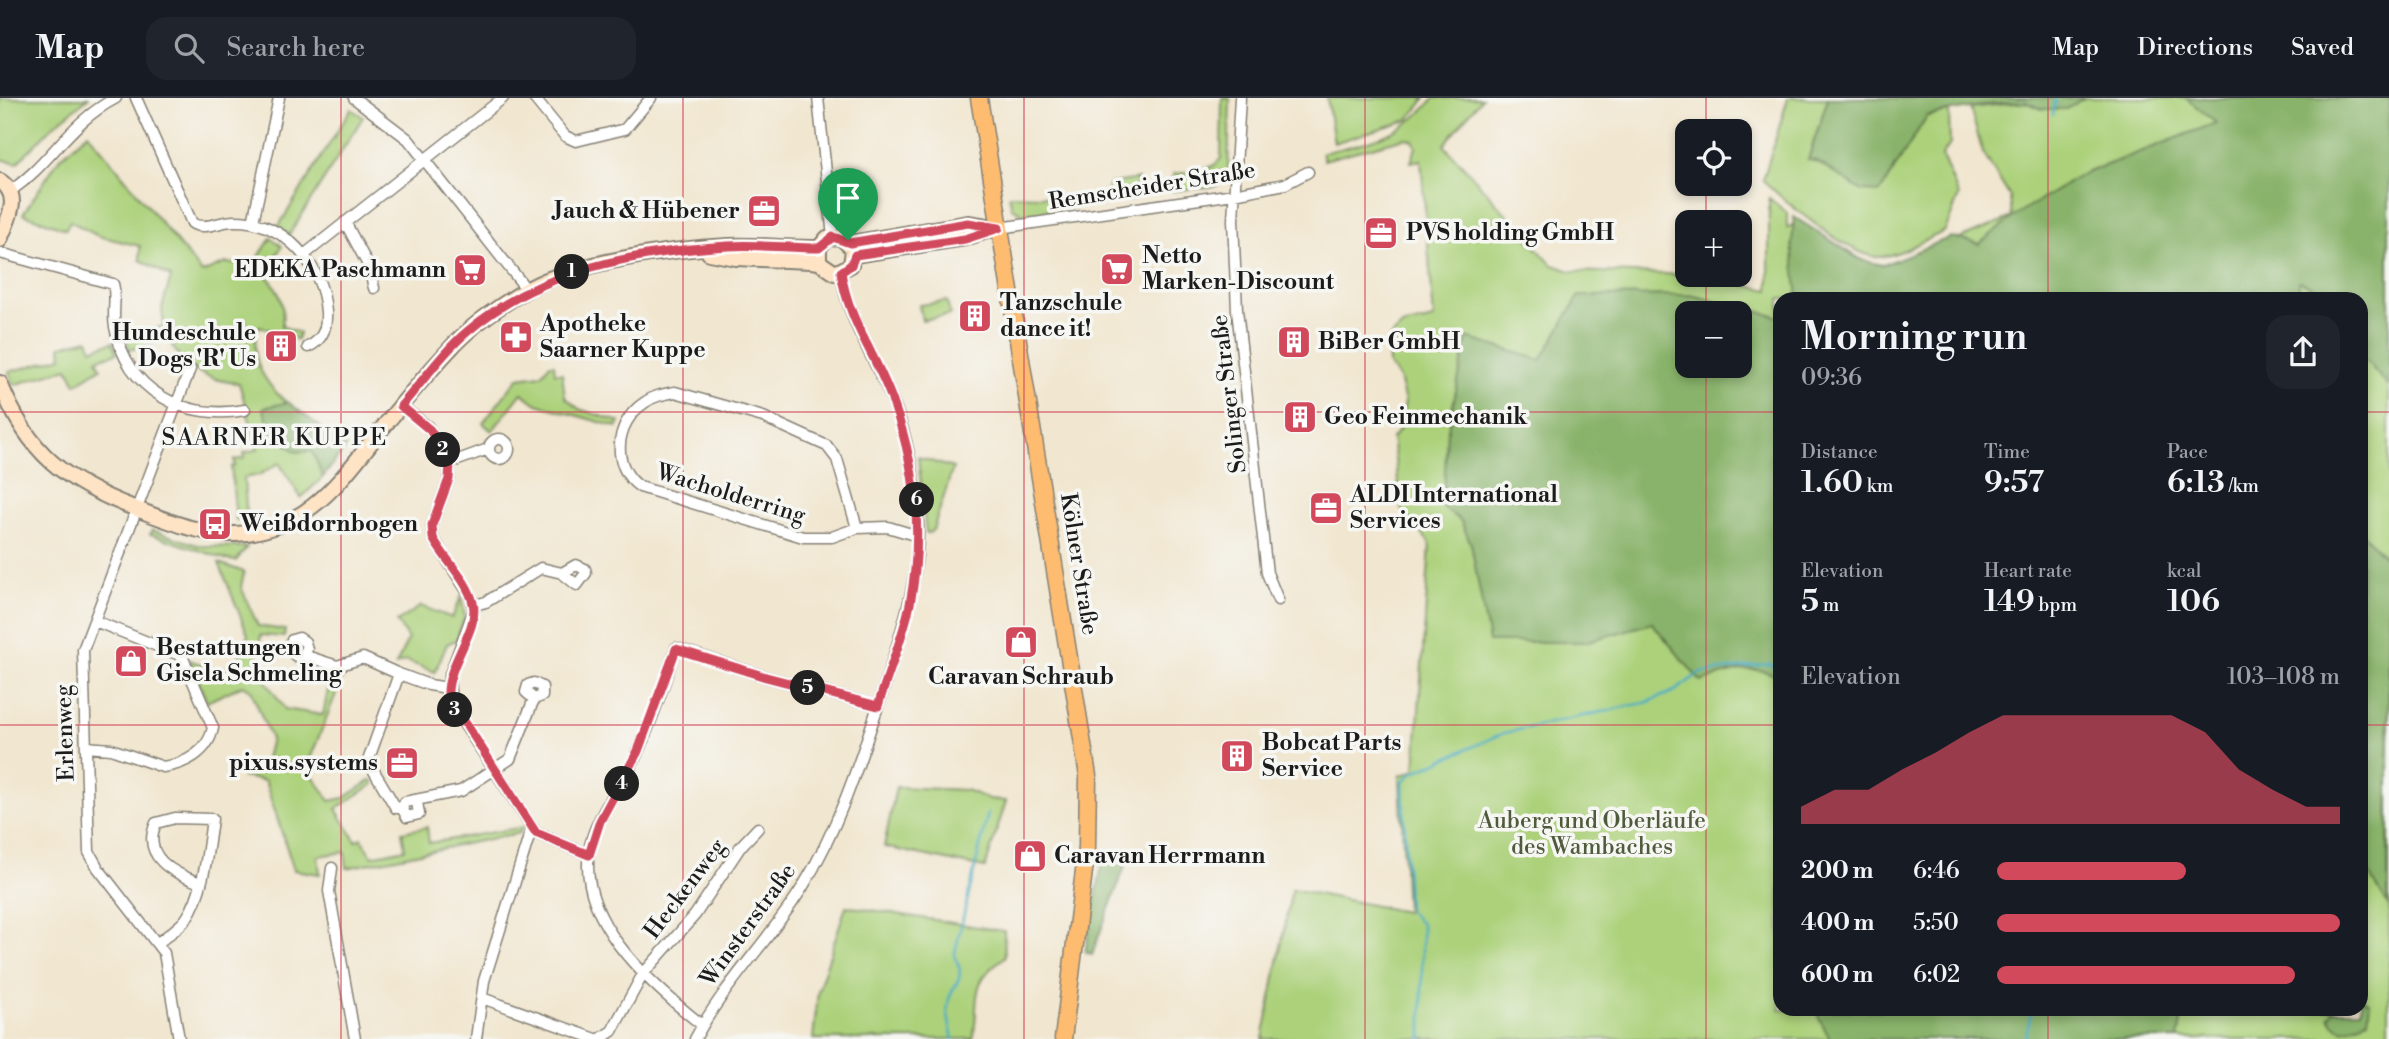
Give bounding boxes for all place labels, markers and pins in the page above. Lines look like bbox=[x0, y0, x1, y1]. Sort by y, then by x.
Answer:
pin bbox=[818, 168, 878, 240]
office icon: Jauch & Hübener bbox=[745, 192, 783, 230]
place label: Jauch & Hübener bbox=[551, 197, 740, 225]
office icon: PVS holding GmbH bbox=[1362, 214, 1400, 252]
place label: PVS holding GmbH bbox=[1406, 219, 1614, 247]
place label: Netto Marken-Discount bbox=[1142, 242, 1335, 296]
supermarket icon: Netto Marken-Discount bbox=[1098, 250, 1136, 288]
supermarket icon: EDEKA Paschmann bbox=[451, 251, 489, 289]
pin: 1 bbox=[554, 254, 590, 290]
place label: EDEKA Paschmann bbox=[234, 256, 446, 284]
place label: Tanzschule dance it! bbox=[1000, 289, 1122, 343]
building icon: Tanzschule dance it! bbox=[956, 297, 994, 335]
place label: Apotheke Saarner Kuppe bbox=[539, 310, 706, 364]
pharmacy icon: Apotheke Saarner Kuppe bbox=[497, 318, 535, 356]
place label: Hundeschule Dogs 'R' Us bbox=[112, 319, 256, 373]
building icon: BiBer GmbH bbox=[1275, 323, 1313, 361]
building icon: Hundeschule Dogs 'R' Us bbox=[262, 327, 300, 365]
place label: BiBer GmbH bbox=[1318, 328, 1460, 356]
building icon: Geo Feinmechanik bbox=[1281, 398, 1319, 436]
place label: Geo Feinmechanik bbox=[1324, 403, 1528, 431]
pin: 2 bbox=[426, 432, 460, 468]
place label: ALDI International Services bbox=[1349, 481, 1558, 535]
pin: 6 bbox=[900, 482, 934, 518]
office icon: ALDI International Services bbox=[1307, 489, 1345, 527]
bus stop icon: Weißdornbogen bbox=[196, 505, 234, 543]
place label: Weißdornbogen bbox=[239, 510, 418, 538]
shop icon: Caravan Schraub bbox=[1002, 623, 1040, 661]
place label: Bestattungen Gisela Schmeling bbox=[156, 634, 343, 688]
shop icon: Bestattungen Gisela Schmeling bbox=[112, 642, 150, 680]
place label: Caravan Schraub bbox=[928, 663, 1114, 691]
pin: 5 bbox=[790, 670, 826, 706]
pin: 3 bbox=[438, 692, 472, 728]
place label: Bobcat Parts Service bbox=[1262, 729, 1401, 783]
building icon: Bobcat Parts Service bbox=[1218, 737, 1256, 775]
office icon: pixus.systems bbox=[383, 744, 421, 782]
place label: pixus.systems bbox=[229, 749, 378, 777]
pin: 4 bbox=[604, 766, 640, 802]
shop icon: Caravan Herrmann bbox=[1011, 837, 1049, 875]
place label: Caravan Herrmann bbox=[1054, 842, 1265, 870]

